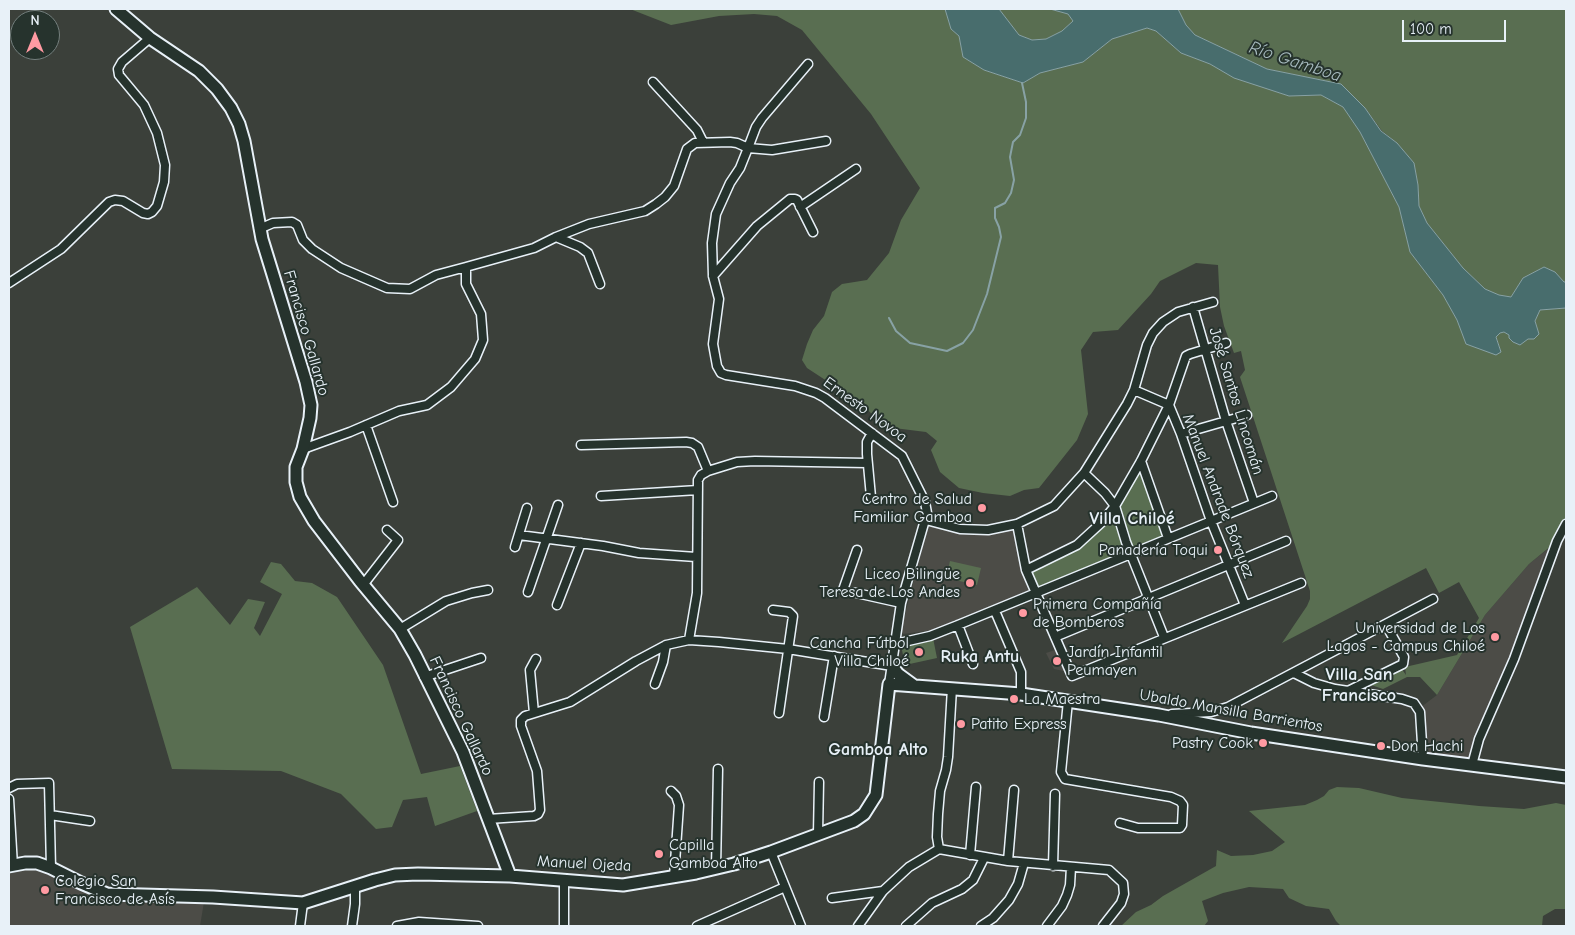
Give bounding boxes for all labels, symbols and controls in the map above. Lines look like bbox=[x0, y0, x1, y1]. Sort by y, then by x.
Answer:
north arrow bbox=[10, 10, 60, 60]
scale bar bbox=[1405, 10, 1509, 42]
text: N bbox=[30, 12, 40, 29]
text: 100 m bbox=[1410, 20, 1452, 38]
water label: Río Gamboa bbox=[1246, 37, 1344, 87]
street label: Francisco Gallardo bbox=[279, 268, 333, 398]
street label: José Santos Lincomán bbox=[1204, 325, 1268, 477]
street label: Ernesto Novoa bbox=[819, 373, 911, 447]
street label: Manuel Andrade Bórquez bbox=[1178, 411, 1258, 581]
place label: Centro de Salud Familiar Gamboa bbox=[853, 489, 972, 527]
marker: Centro de Salud Familiar Gamboa bbox=[976, 502, 988, 514]
district label: Villa Chiloé bbox=[1089, 508, 1175, 530]
place label: Panadería Toqui bbox=[1099, 540, 1208, 560]
marker: Panadería Toqui bbox=[1212, 544, 1224, 556]
place label: Liceo Bilingüe Teresa de Los Andes bbox=[819, 564, 960, 602]
marker: Liceo Bilingüe Teresa de Los Andes bbox=[964, 577, 976, 589]
place label: Primera Compañía de Bomberos bbox=[1033, 594, 1162, 632]
marker: Primera Compañía de Bomberos bbox=[1017, 607, 1029, 619]
place label: Universidad de Los Lagos - Campus Chiloé bbox=[1326, 618, 1485, 656]
marker: Universidad de Los Lagos - Campus Chiloé bbox=[1489, 631, 1501, 643]
place label: Cancha Fútbol Villa Chiloé bbox=[810, 633, 909, 671]
place label: Jardín Infantil Peumayen bbox=[1067, 642, 1163, 680]
marker: Cancha Fútbol Villa Chiloé bbox=[913, 646, 925, 658]
district label: Ruka Antu bbox=[941, 646, 1019, 668]
street label: Francisco Gallardo bbox=[425, 653, 497, 779]
marker: Jardín Infantil Peumayen bbox=[1051, 655, 1063, 667]
district label: Villa San Francisco bbox=[1322, 664, 1396, 706]
street label: Ubaldo Mansilla Barrientos bbox=[1138, 685, 1324, 737]
place label: La Maestra bbox=[1024, 689, 1101, 709]
marker: La Maestra bbox=[1008, 693, 1020, 705]
place label: Patito Express bbox=[971, 714, 1067, 734]
marker: Patito Express bbox=[955, 718, 967, 730]
place label: Pastry Cook bbox=[1172, 733, 1253, 753]
place label: Don Hachi bbox=[1391, 736, 1463, 756]
marker: Pastry Cook bbox=[1257, 737, 1269, 749]
district label: Gamboa Alto bbox=[828, 739, 928, 761]
marker: Don Hachi bbox=[1375, 740, 1387, 752]
place label: Capilla Gamboa Alto bbox=[669, 835, 758, 873]
marker: Capilla Gamboa Alto bbox=[653, 848, 665, 860]
street label: Manuel Ojeda bbox=[536, 852, 632, 876]
place label: Colegio San Francisco de Asís bbox=[55, 871, 175, 909]
marker: Colegio San Francisco de Asís bbox=[39, 884, 51, 896]

